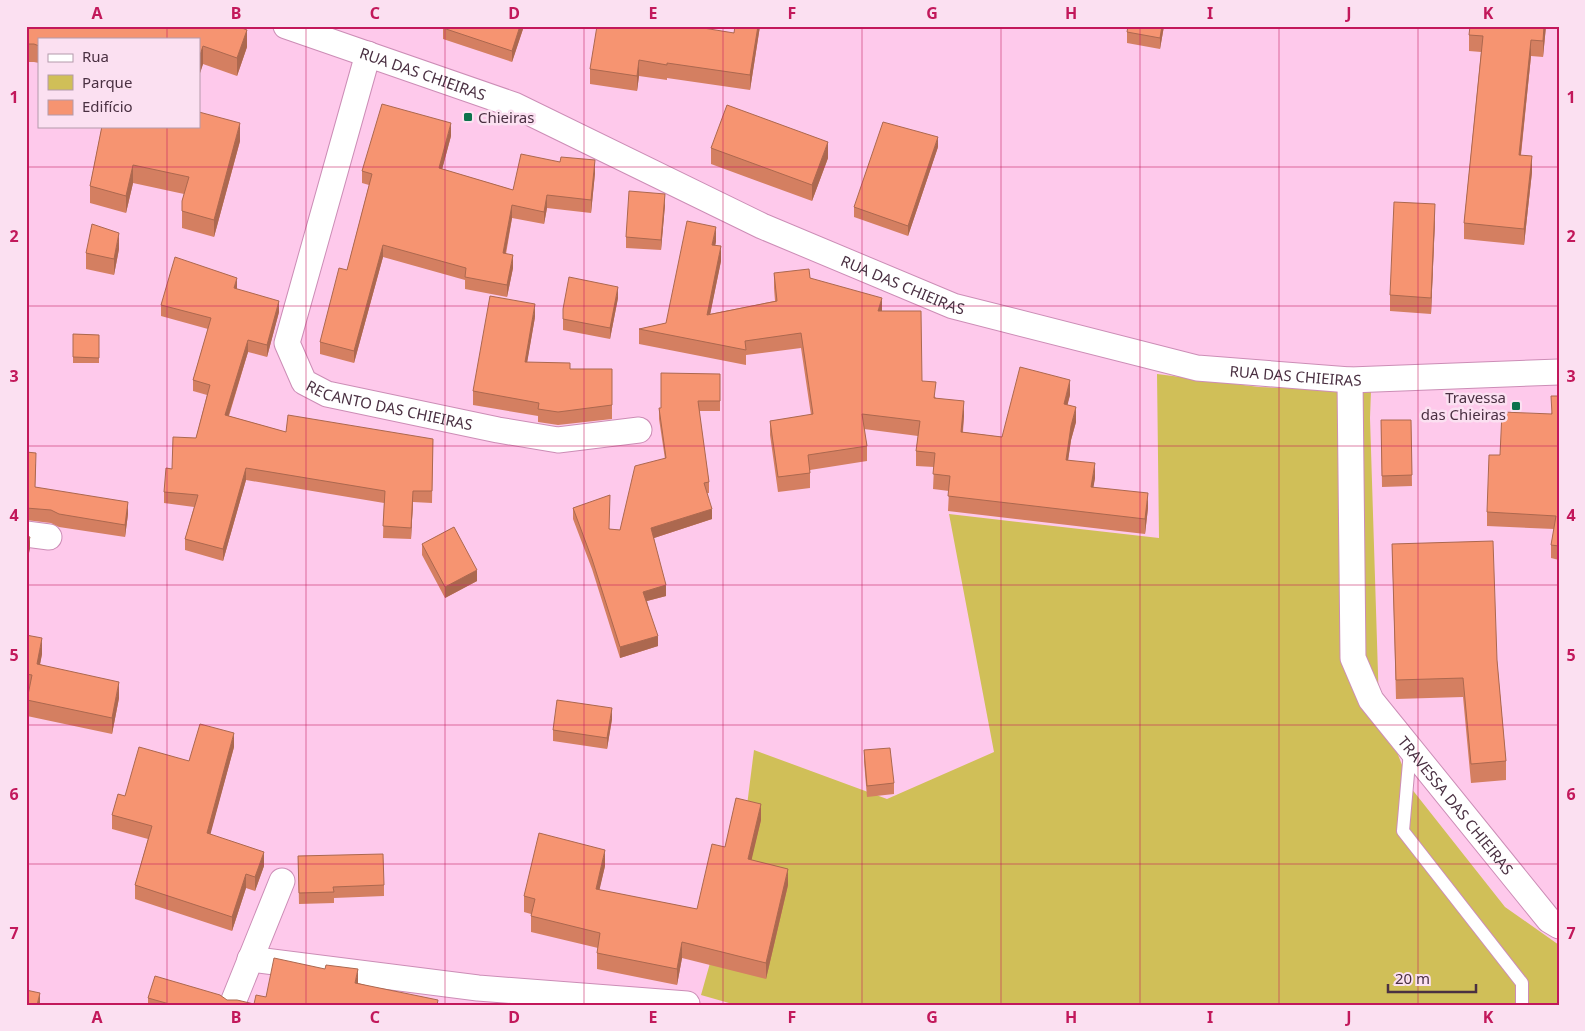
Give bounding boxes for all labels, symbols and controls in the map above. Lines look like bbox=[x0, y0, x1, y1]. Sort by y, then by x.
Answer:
text: A bbox=[91, 2, 103, 24]
text: B bbox=[231, 2, 241, 24]
text: C bbox=[370, 2, 380, 24]
text: D bbox=[508, 2, 520, 24]
text: E bbox=[649, 2, 658, 24]
text: F bbox=[788, 2, 796, 24]
text: G bbox=[926, 2, 938, 24]
text: H bbox=[1065, 2, 1077, 24]
text: I bbox=[1207, 2, 1213, 24]
text: J bbox=[1344, 2, 1352, 24]
text: K bbox=[1483, 2, 1494, 24]
legend bbox=[38, 38, 200, 128]
street label: RUA DAS CHIEIRAS bbox=[357, 42, 489, 105]
text: Rua bbox=[82, 46, 109, 66]
text: Parque bbox=[82, 72, 132, 92]
text: 1 bbox=[9, 86, 19, 108]
text: 1 bbox=[1566, 86, 1576, 108]
text: Edifício bbox=[82, 96, 133, 116]
place label: Chieiras bbox=[478, 107, 534, 127]
marker: Chieiras bbox=[462, 111, 474, 123]
text: 2 bbox=[9, 225, 19, 247]
text: 2 bbox=[1566, 225, 1576, 247]
street label: RUA DAS CHIEIRAS bbox=[838, 250, 967, 319]
street label: RUA DAS CHIEIRAS bbox=[1229, 361, 1362, 390]
text: 3 bbox=[9, 365, 19, 387]
text: 3 bbox=[1566, 365, 1576, 387]
street label: RECANTO DAS CHIEIRAS bbox=[303, 375, 475, 434]
place label: Travessa das Chieiras bbox=[1421, 387, 1506, 424]
marker: Travessa das Chieiras bbox=[1510, 400, 1522, 412]
text: 4 bbox=[9, 504, 19, 526]
text: 4 bbox=[1566, 504, 1576, 526]
text: 5 bbox=[9, 644, 19, 666]
text: 5 bbox=[1566, 644, 1576, 666]
street label: TRAVESSA DAS CHIEIRAS bbox=[1394, 732, 1518, 879]
text: 6 bbox=[9, 783, 19, 805]
text: 6 bbox=[1566, 783, 1576, 805]
text: 7 bbox=[9, 922, 19, 944]
text: 7 bbox=[1566, 922, 1576, 944]
scale bar bbox=[1388, 961, 1475, 993]
text: 20 m bbox=[1395, 968, 1430, 988]
text: A bbox=[91, 1006, 103, 1028]
text: B bbox=[231, 1006, 241, 1028]
text: C bbox=[370, 1006, 380, 1028]
text: D bbox=[508, 1006, 520, 1028]
text: E bbox=[649, 1006, 658, 1028]
text: F bbox=[788, 1006, 796, 1028]
text: G bbox=[926, 1006, 938, 1028]
text: H bbox=[1065, 1006, 1077, 1028]
text: I bbox=[1207, 1006, 1213, 1028]
text: J bbox=[1344, 1006, 1352, 1028]
text: K bbox=[1483, 1006, 1494, 1028]

